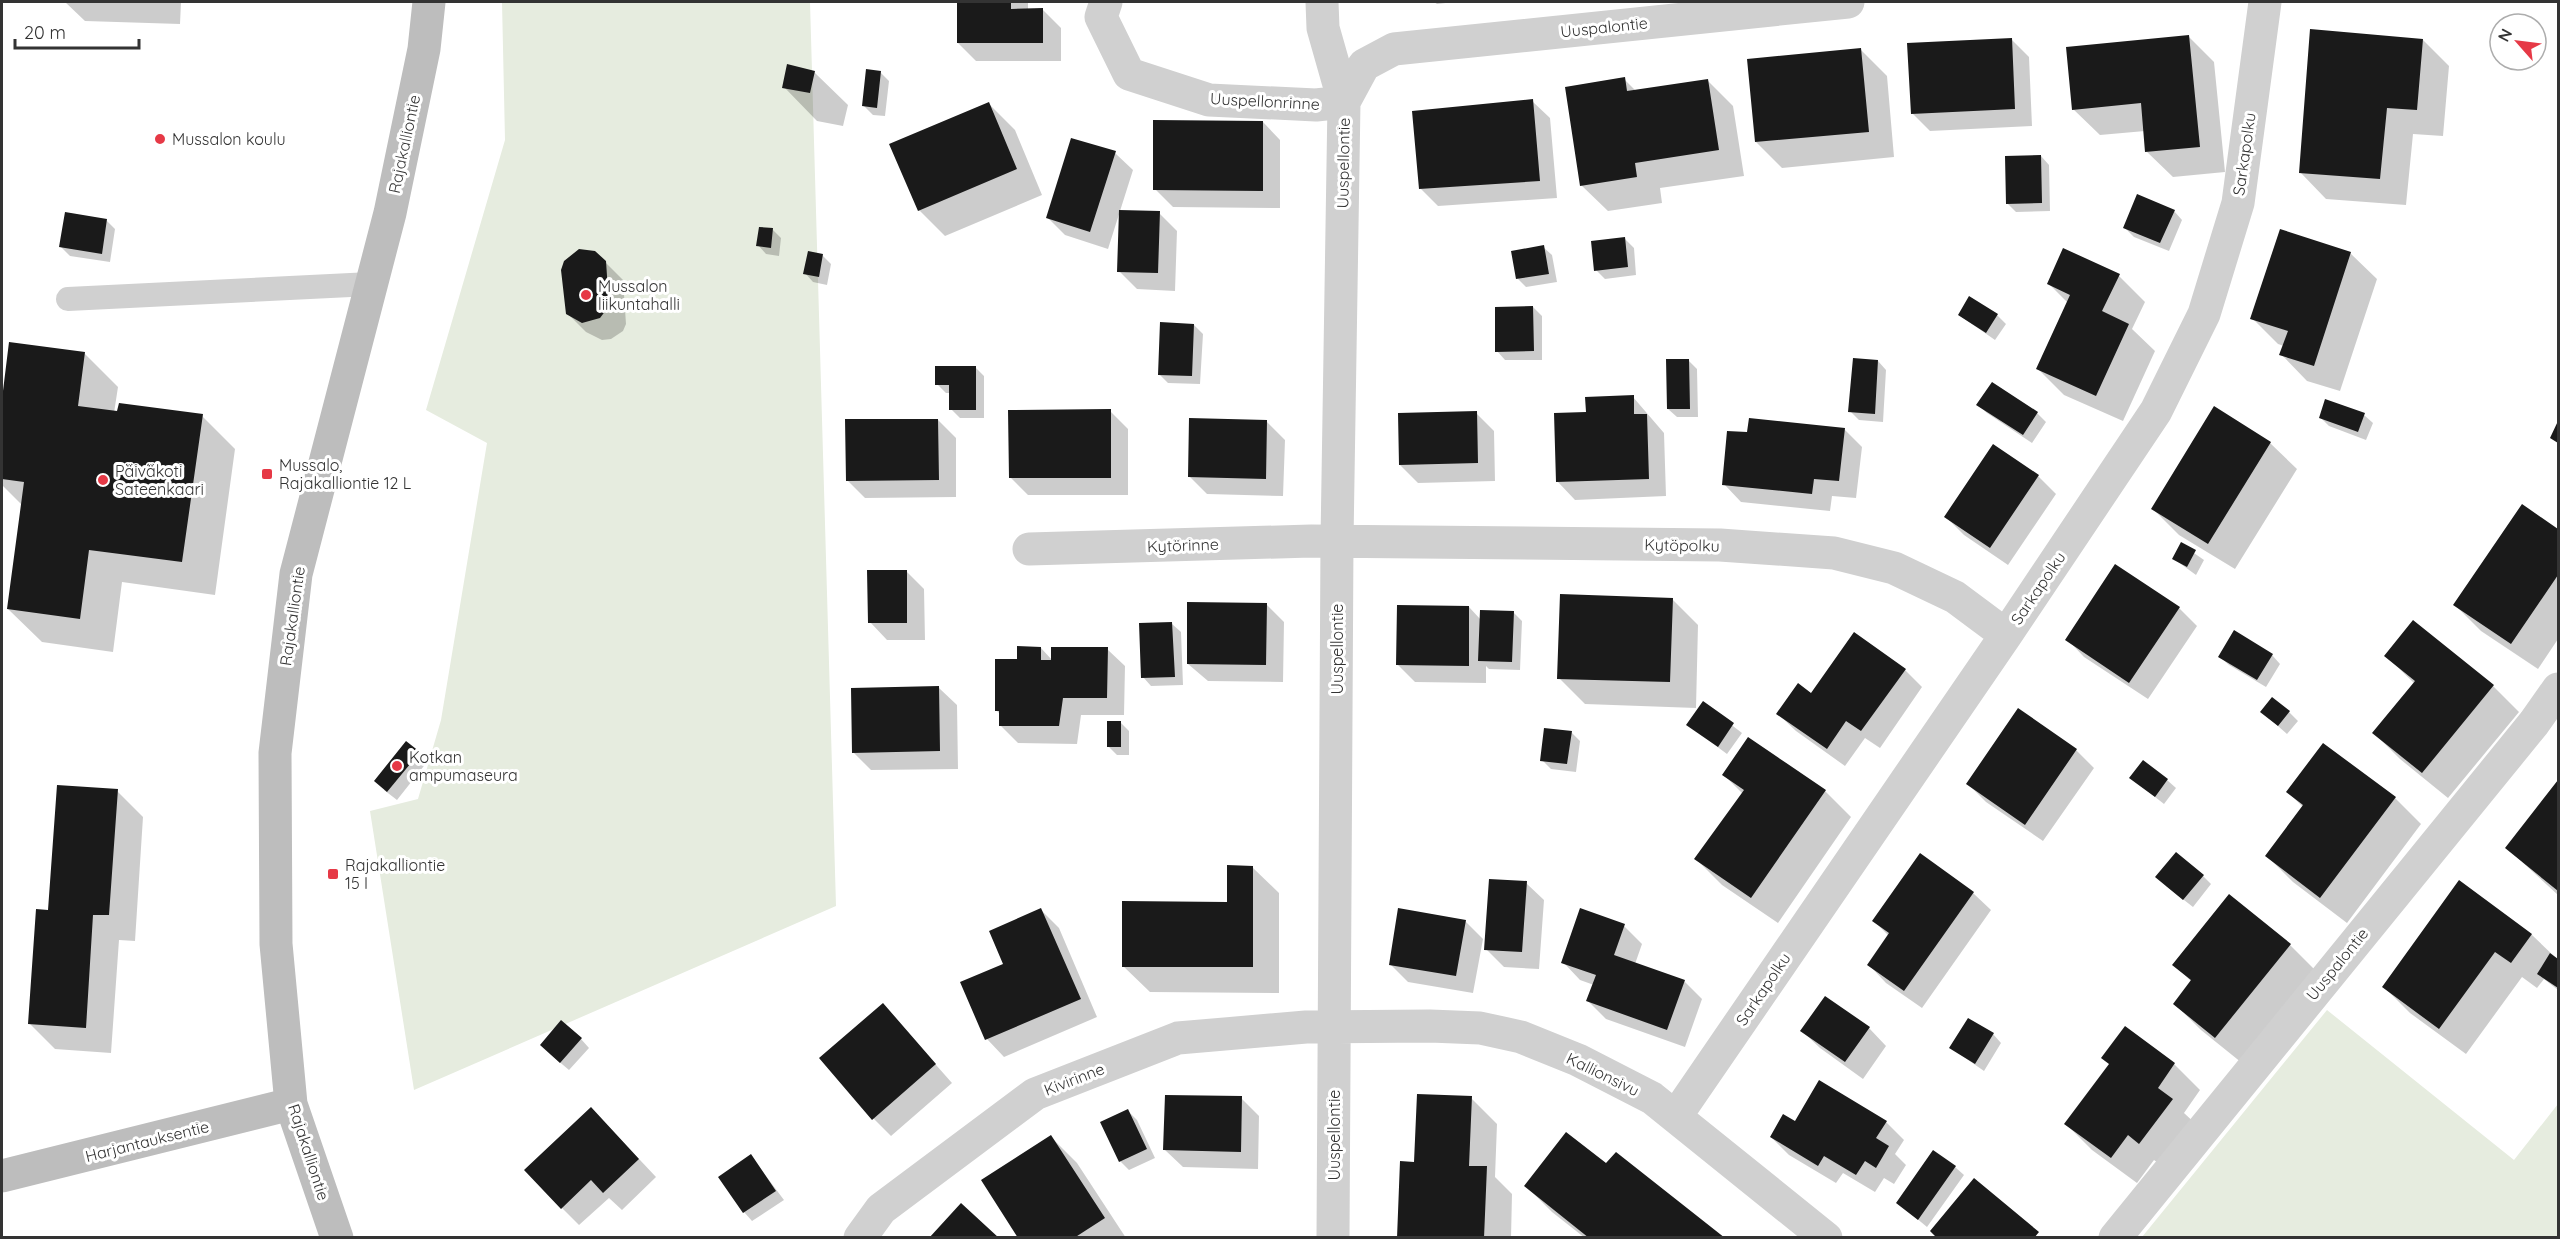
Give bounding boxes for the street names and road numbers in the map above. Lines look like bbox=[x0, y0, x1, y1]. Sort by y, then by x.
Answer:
street label: Uuspalontie bbox=[1559, 12, 1649, 42]
street label: Uuspellonrinne bbox=[1210, 88, 1320, 114]
street label: Rajakalliontie bbox=[384, 93, 424, 195]
street label: Sarkapolku bbox=[2228, 111, 2260, 197]
street label: Uuspellontie bbox=[1332, 117, 1354, 209]
street label: Kytörinne bbox=[1147, 534, 1219, 556]
street label: Kytöpolku bbox=[1644, 534, 1720, 556]
street label: Sarkapolku bbox=[2006, 548, 2070, 628]
street label: Rajakalliontie bbox=[275, 565, 309, 667]
street label: Uuspellontie bbox=[1327, 604, 1347, 694]
street label: Uuspalontie bbox=[2302, 924, 2372, 1004]
street label: Sarkapolku bbox=[1731, 949, 1795, 1029]
street label: Kallionsivu bbox=[1563, 1048, 1643, 1100]
street label: Kivirinne bbox=[1041, 1058, 1107, 1100]
street label: Uuspellontie bbox=[1324, 1090, 1344, 1180]
street label: Rajakalliontie bbox=[284, 1101, 334, 1203]
street label: Harjantauksentie bbox=[83, 1116, 211, 1166]

